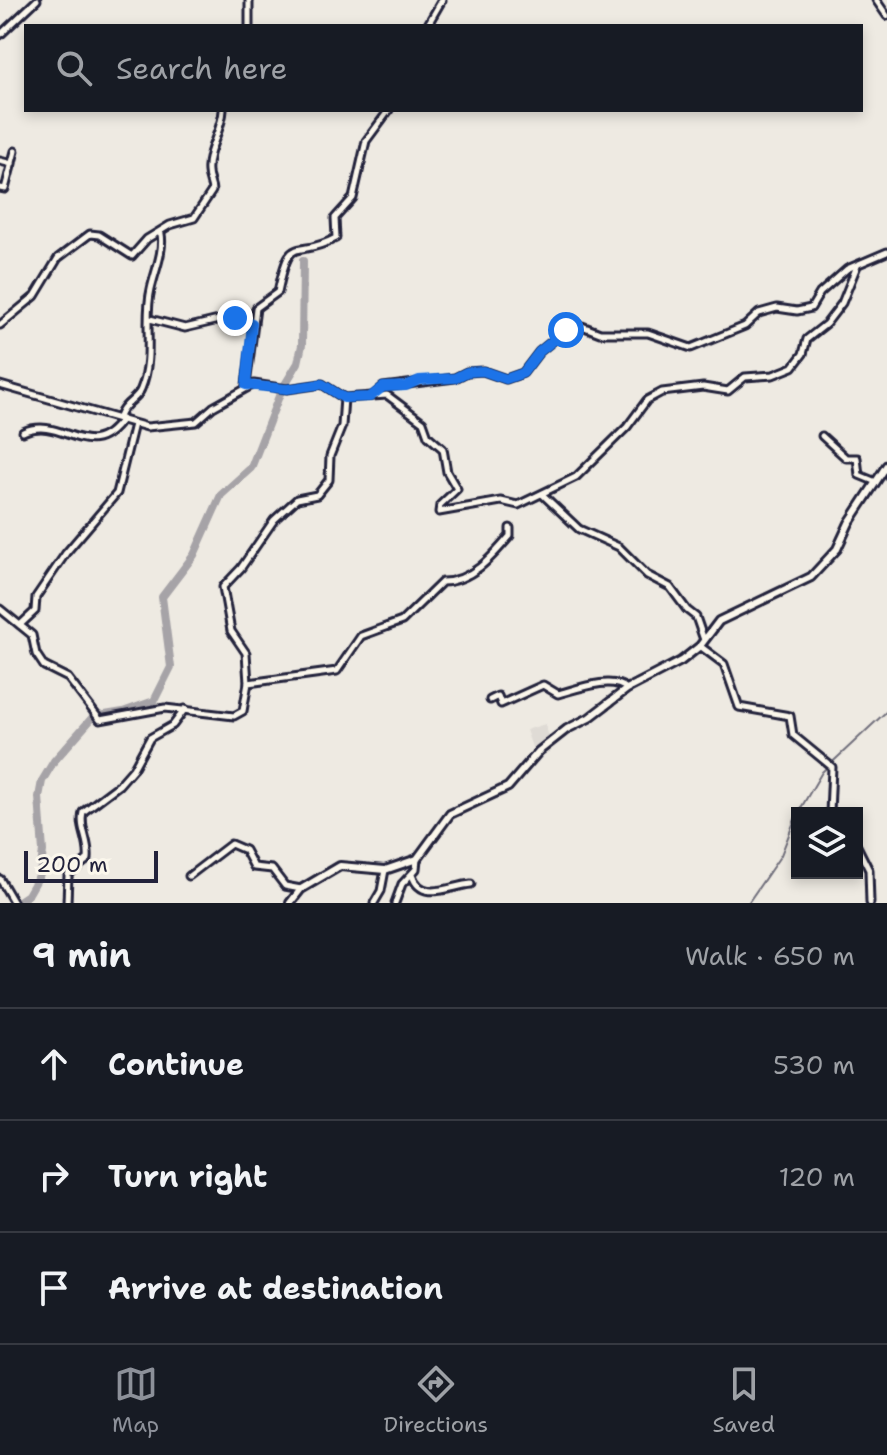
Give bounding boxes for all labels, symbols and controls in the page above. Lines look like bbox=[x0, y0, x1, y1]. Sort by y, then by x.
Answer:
search box bbox=[24, 24, 863, 112]
icon: search bbox=[52, 46, 96, 90]
text: Search here bbox=[116, 48, 287, 89]
route end bbox=[217, 300, 253, 336]
route start bbox=[548, 312, 584, 348]
map controls bbox=[791, 807, 863, 879]
button: layers bbox=[791, 807, 863, 879]
scale bar bbox=[24, 847, 158, 883]
text: 200 m bbox=[36, 850, 108, 879]
text: 9 min bbox=[32, 932, 131, 978]
text: Walk · 650 m bbox=[685, 938, 855, 973]
icon: ahead bbox=[32, 1042, 76, 1086]
text: Continue bbox=[108, 1044, 244, 1085]
text: 530 m bbox=[773, 1047, 855, 1082]
icon: right bbox=[32, 1154, 76, 1198]
text: Turn right bbox=[108, 1156, 267, 1197]
text: 120 m bbox=[779, 1159, 855, 1194]
icon: arrive bbox=[32, 1266, 76, 1310]
text: Arrive at destination bbox=[108, 1268, 443, 1309]
tab: Map bbox=[112, 1362, 159, 1439]
tab: Directions bbox=[383, 1362, 488, 1439]
tab: Saved bbox=[712, 1362, 775, 1439]

